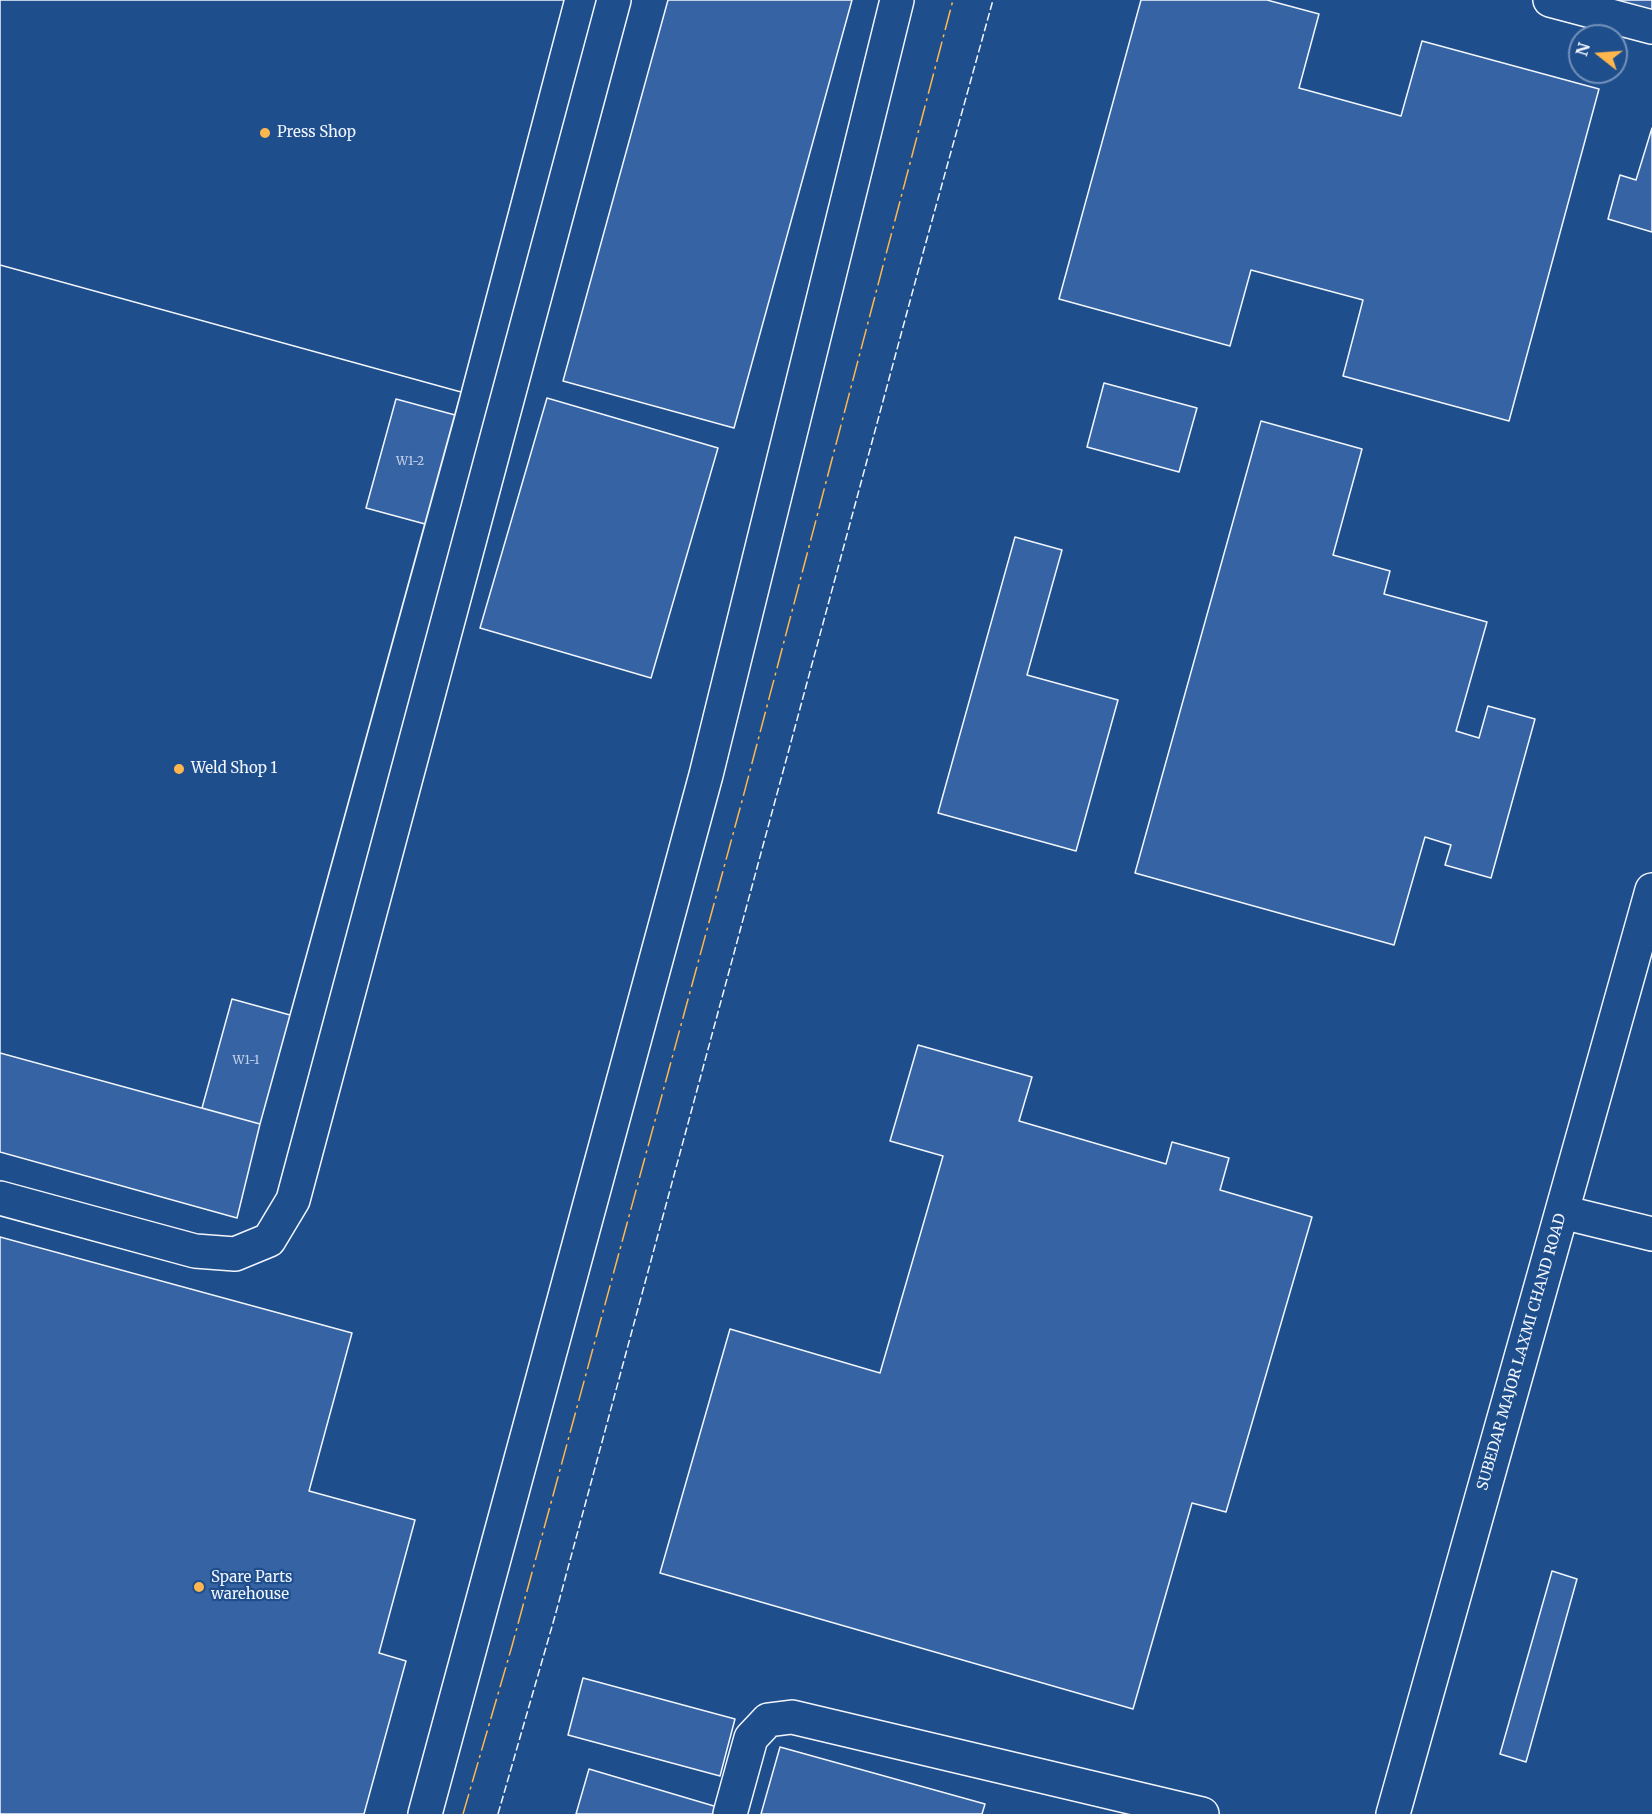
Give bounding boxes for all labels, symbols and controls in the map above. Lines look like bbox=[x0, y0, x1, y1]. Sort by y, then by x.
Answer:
north arrow bbox=[1568, 24, 1628, 84]
text: N bbox=[1571, 40, 1594, 58]
place label: Press Shop bbox=[277, 124, 356, 142]
marker: Press Shop bbox=[258, 126, 272, 140]
house number: W1-2 bbox=[396, 455, 424, 469]
place label: Weld Shop 1 bbox=[191, 760, 277, 778]
marker: Weld Shop 1 bbox=[172, 762, 186, 776]
house number: W1-1 bbox=[232, 1054, 260, 1068]
street label: SUBEDAR MAJOR LAXMI CHAND ROAD bbox=[1474, 1211, 1570, 1493]
place label: Spare Parts warehouse bbox=[211, 1569, 292, 1604]
marker: Spare Parts warehouse bbox=[192, 1580, 206, 1594]

